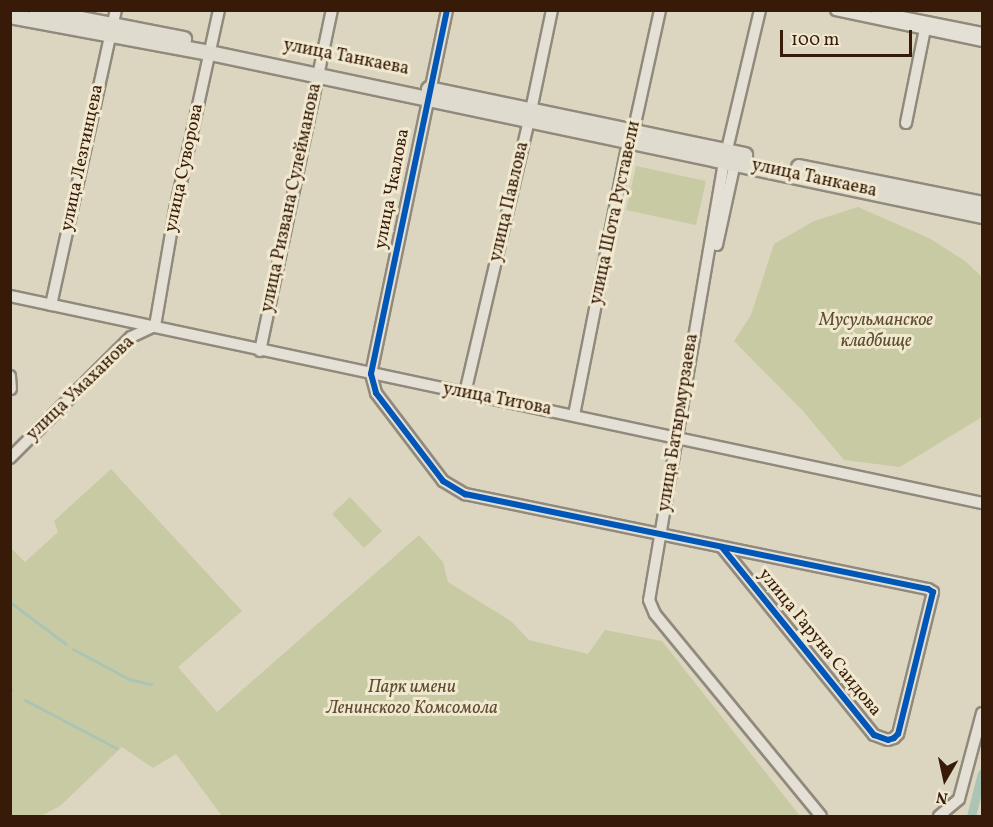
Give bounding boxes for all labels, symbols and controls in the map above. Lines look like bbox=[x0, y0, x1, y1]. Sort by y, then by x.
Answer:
scale bar bbox=[783, 18, 915, 56]
text: 100 m bbox=[791, 28, 840, 53]
street label: улица Танкаева bbox=[281, 35, 411, 81]
street label: улица Ризвана Сулейманова bbox=[257, 81, 327, 315]
street label: улица Лезгинцева bbox=[57, 83, 109, 233]
street label: улица Суворова bbox=[161, 102, 209, 234]
street label: улица Шота Руставели bbox=[586, 119, 646, 307]
street label: улица Чкалова bbox=[371, 127, 415, 251]
street label: улица Павлова bbox=[486, 140, 534, 264]
street label: улица Танкаева bbox=[749, 155, 879, 203]
park label: Мусульманское кладбище bbox=[819, 311, 933, 354]
street label: улица Умаханова bbox=[23, 332, 139, 446]
street label: улица Батырмурзаева bbox=[654, 332, 704, 514]
street label: улица Титова bbox=[440, 379, 554, 421]
street label: улица Гаруна Саидова bbox=[753, 565, 885, 721]
park label: Парк имени Ленинского Комсомола bbox=[326, 678, 498, 720]
north arrow bbox=[915, 749, 975, 809]
text: N bbox=[935, 785, 950, 809]

